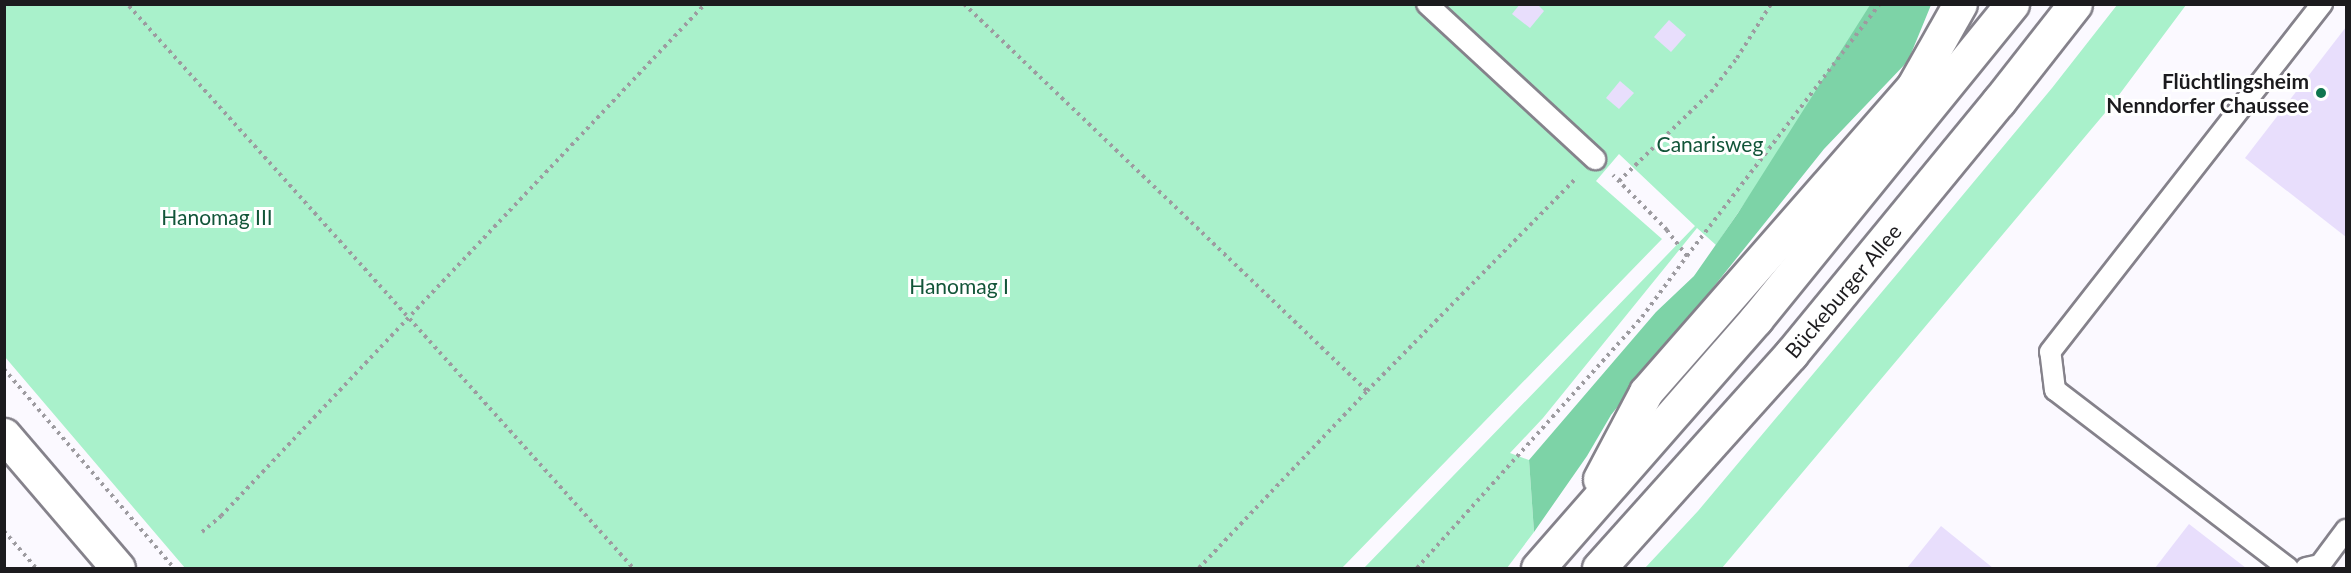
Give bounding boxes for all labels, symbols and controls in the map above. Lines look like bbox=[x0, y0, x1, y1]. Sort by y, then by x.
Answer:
place label: Flüchtlingsheim Nenndorfer Chaussee bbox=[2106, 68, 2309, 118]
marker: Flüchtlingsheim Nenndorfer Chaussee bbox=[2314, 86, 2328, 100]
park label: Canarisweg bbox=[1657, 131, 1763, 157]
park label: Hanomag III bbox=[161, 204, 273, 230]
street label: Bückeburger Allee bbox=[1779, 218, 1907, 364]
park label: Hanomag I bbox=[909, 273, 1009, 299]

